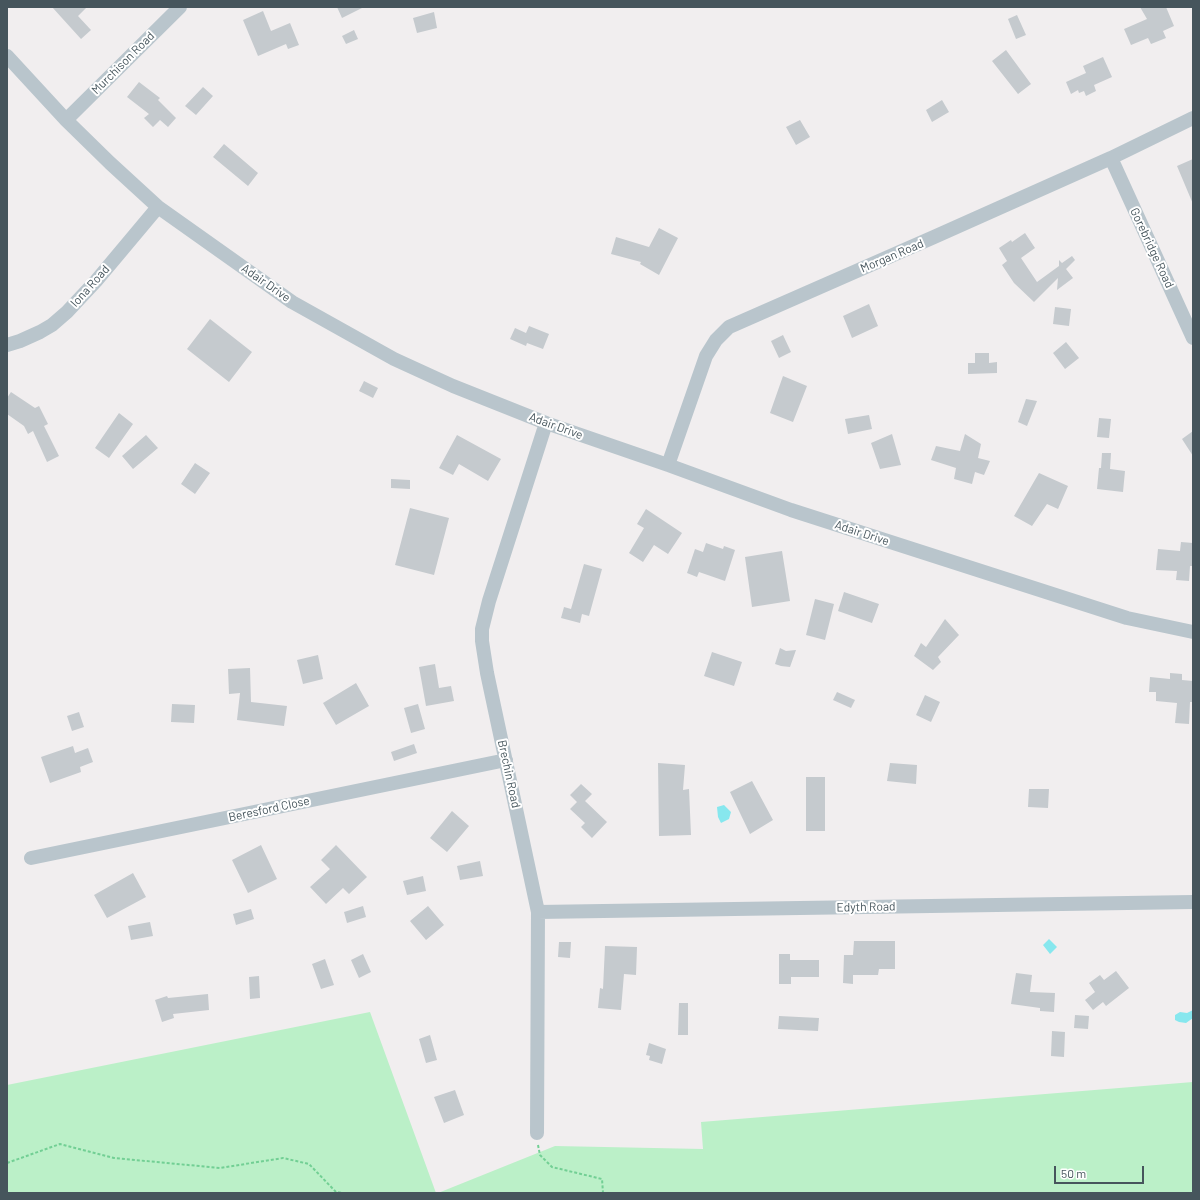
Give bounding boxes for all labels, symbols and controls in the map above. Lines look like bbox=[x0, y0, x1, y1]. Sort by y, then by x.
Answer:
street label: Murchison Road bbox=[89, 29, 157, 97]
street label: Gorebridge Road bbox=[1127, 206, 1177, 290]
street label: Morgan Road bbox=[858, 236, 926, 276]
street label: Adair Drive bbox=[239, 261, 293, 305]
street label: Iona Road bbox=[68, 262, 112, 310]
street label: Adair Drive bbox=[527, 410, 585, 442]
street label: Adair Drive bbox=[833, 517, 891, 549]
street label: Brechin Road bbox=[495, 739, 523, 809]
street label: Beresford Close bbox=[227, 793, 311, 825]
street label: Edyth Road bbox=[836, 899, 896, 915]
scale bar bbox=[1056, 1158, 1146, 1184]
text: 50 m bbox=[1061, 1166, 1086, 1180]

